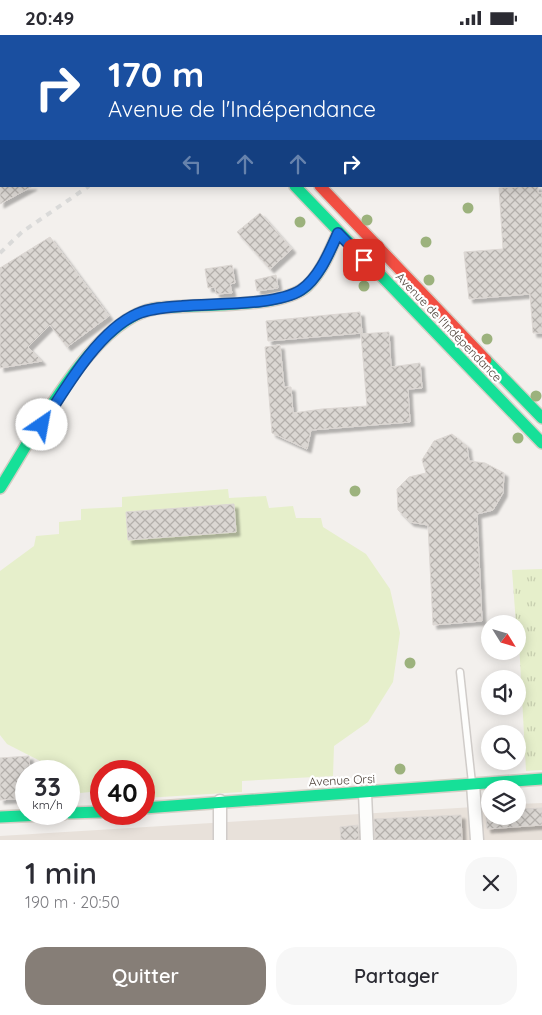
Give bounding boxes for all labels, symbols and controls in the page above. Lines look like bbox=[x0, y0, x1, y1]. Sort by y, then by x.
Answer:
text: 20:49 bbox=[25, 6, 74, 30]
text: 170 m bbox=[108, 52, 204, 96]
icon: right bbox=[25, 55, 90, 120]
text: Avenue de l'Indépendance bbox=[108, 95, 376, 123]
icon: left bbox=[178, 150, 206, 178]
icon: ahead bbox=[231, 150, 259, 178]
icon: ahead bbox=[284, 150, 312, 178]
icon: right bbox=[337, 150, 365, 178]
pin bbox=[343, 239, 385, 281]
icon: arrive bbox=[350, 246, 378, 274]
street label: Avenue de l'Indépendance bbox=[393, 269, 505, 385]
position arrow bbox=[15, 398, 67, 450]
north arrow bbox=[481, 615, 526, 660]
map controls bbox=[481, 615, 526, 825]
button: sound bbox=[481, 670, 526, 715]
button: search bbox=[481, 725, 526, 770]
speed limit sign: 40 bbox=[90, 760, 155, 825]
text: 33 bbox=[34, 771, 61, 802]
street label: Avenue Orsi bbox=[308, 771, 376, 789]
button: layers bbox=[481, 780, 526, 825]
text: km/h bbox=[32, 797, 63, 812]
text: 1 min bbox=[25, 854, 97, 892]
button: close bbox=[465, 857, 517, 909]
text: 190 m · 20:50 bbox=[25, 892, 120, 912]
button: Quitter bbox=[25, 947, 266, 1005]
button: Partager bbox=[276, 947, 517, 1005]

